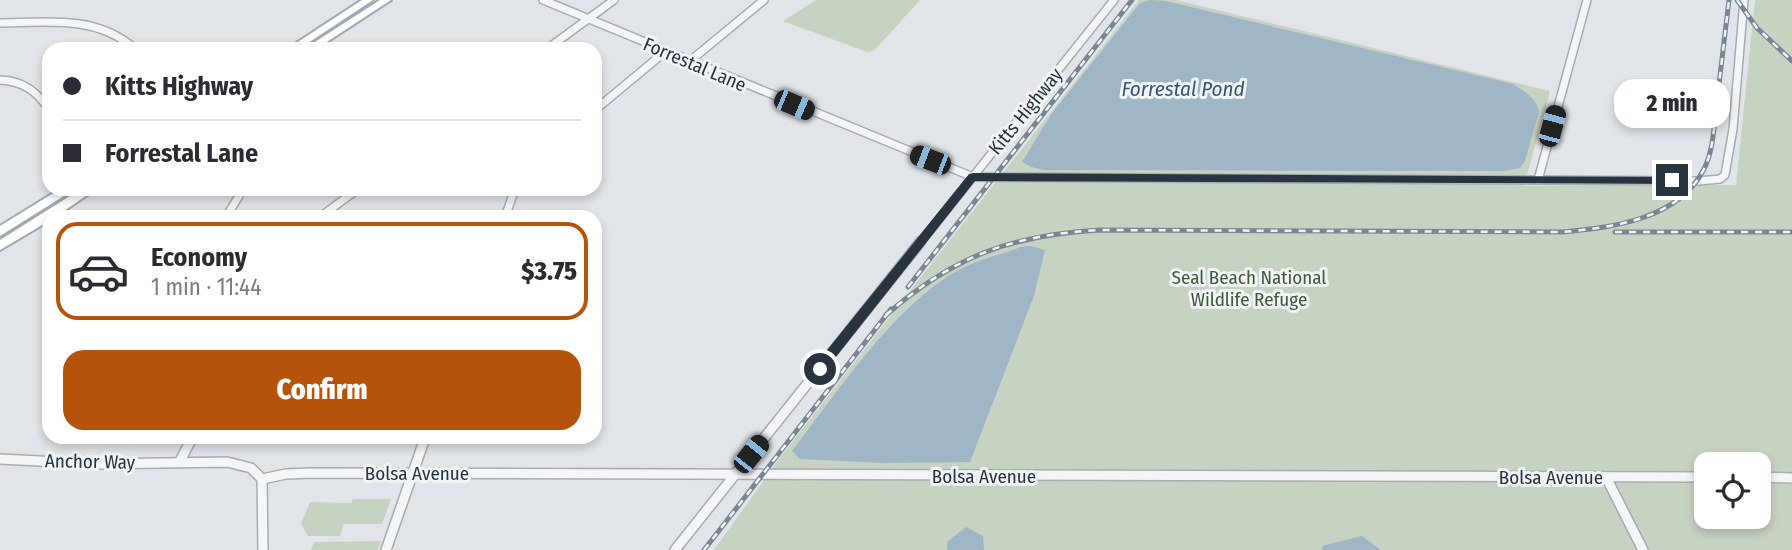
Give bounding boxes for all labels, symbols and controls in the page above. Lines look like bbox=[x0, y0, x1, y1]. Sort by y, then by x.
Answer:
street label: Forrestal Lane bbox=[640, 32, 750, 96]
street label: Kitts Highway bbox=[983, 63, 1068, 159]
text: Kitts Highway bbox=[105, 71, 253, 102]
water label: Forrestal Pond bbox=[1121, 76, 1245, 102]
callout: 2 min bbox=[1614, 78, 1730, 128]
car bbox=[771, 87, 818, 123]
text: 2 min bbox=[1647, 89, 1697, 117]
car bbox=[1537, 103, 1568, 149]
text: Forrestal Lane bbox=[105, 138, 258, 169]
car bbox=[907, 143, 954, 177]
route end bbox=[1656, 164, 1688, 196]
icon: car bbox=[67, 240, 130, 303]
text: Economy bbox=[151, 242, 247, 273]
text: $3.75 bbox=[521, 256, 577, 287]
park label: Seal Beach National Wildlife Refuge bbox=[1172, 266, 1326, 311]
text: 1 min · 11:44 bbox=[151, 273, 261, 301]
button: Confirm bbox=[63, 350, 581, 430]
route start bbox=[804, 353, 836, 385]
car bbox=[730, 431, 773, 477]
street label: Anchor Way bbox=[45, 449, 136, 474]
map controls bbox=[1694, 452, 1771, 529]
button: locate bbox=[1694, 452, 1771, 529]
street label: Bolsa Avenue bbox=[365, 462, 469, 485]
street label: Bolsa Avenue bbox=[932, 465, 1036, 488]
street label: Bolsa Avenue bbox=[1499, 466, 1603, 489]

